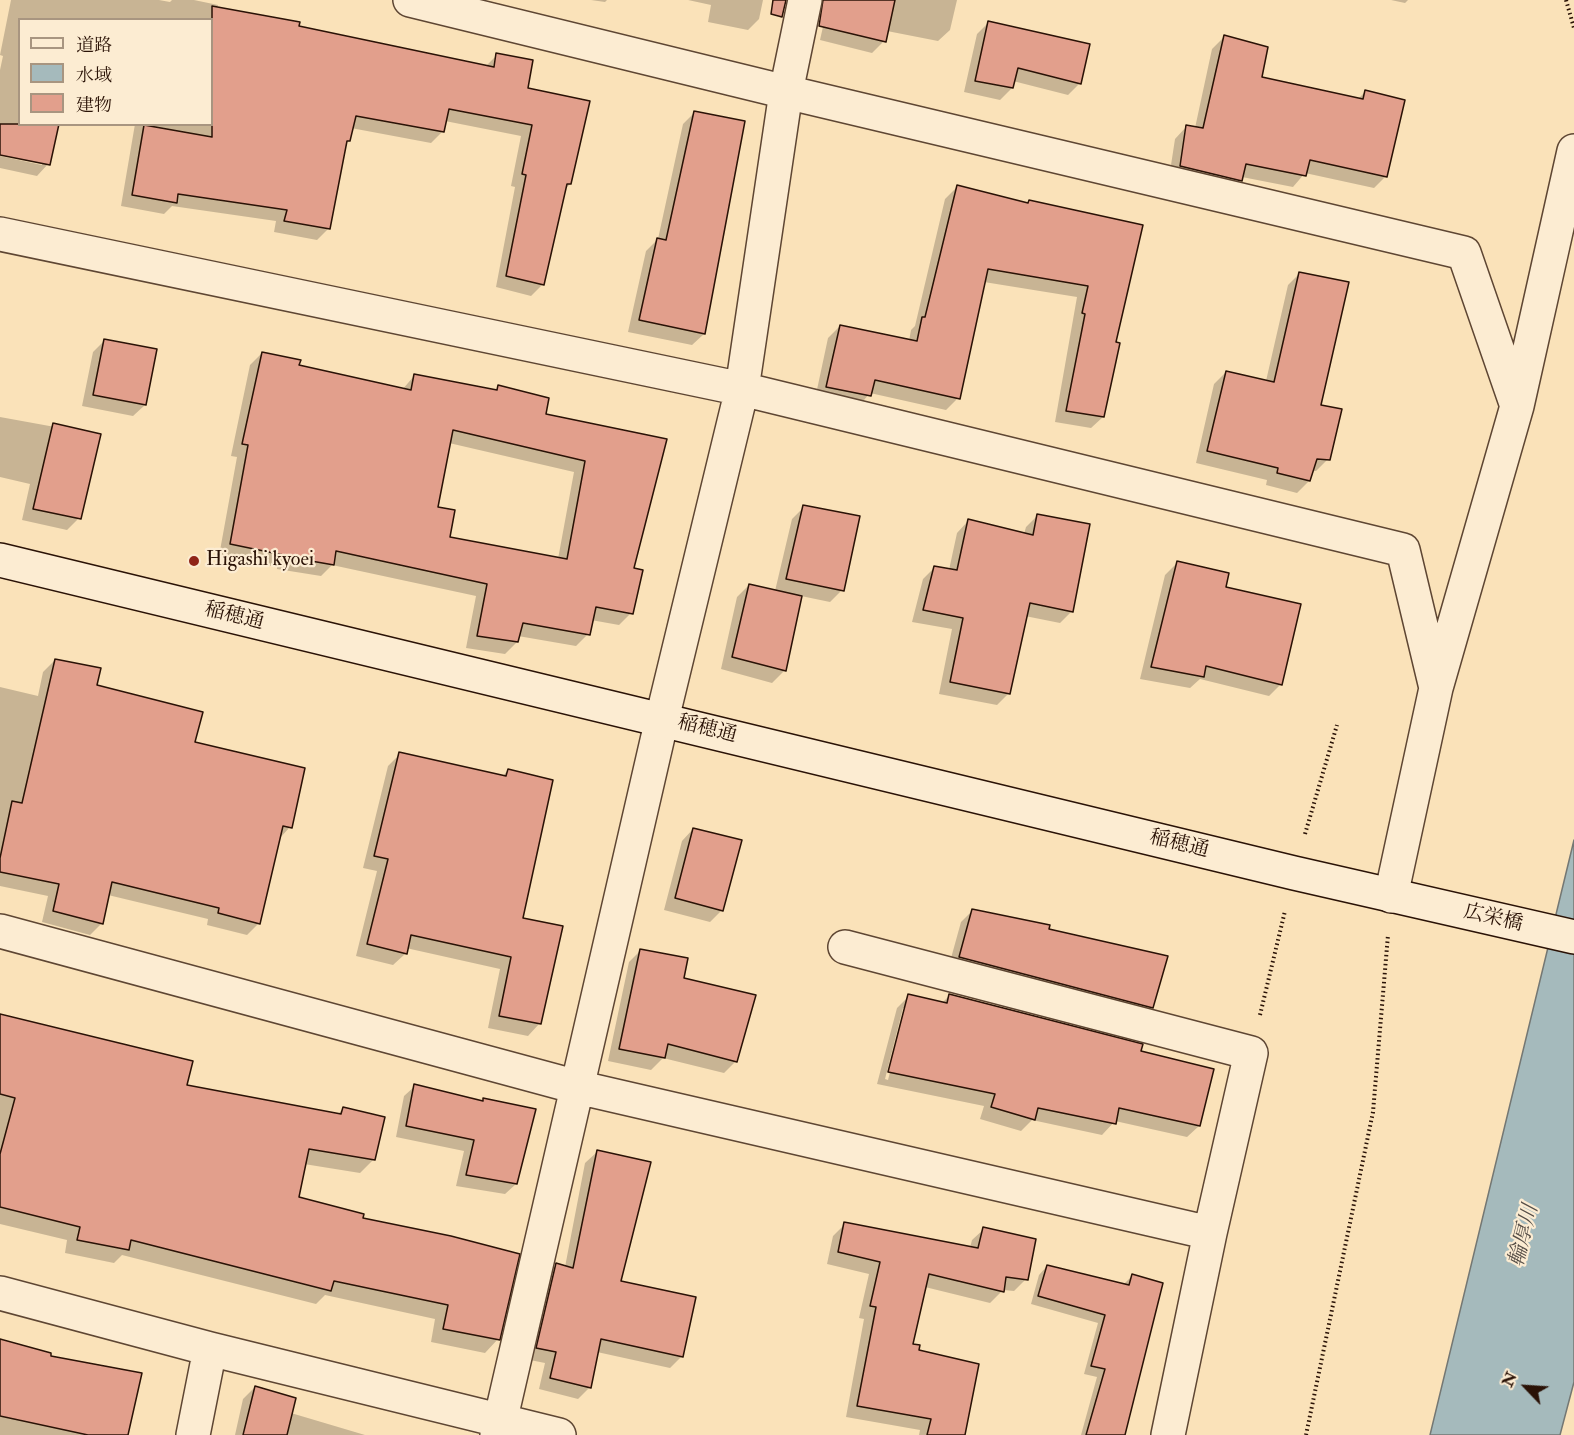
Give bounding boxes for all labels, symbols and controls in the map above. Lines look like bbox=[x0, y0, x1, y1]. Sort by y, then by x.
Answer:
legend bbox=[18, 18, 213, 126]
text: 道路 bbox=[76, 34, 112, 57]
text: 水域 bbox=[76, 64, 112, 87]
text: 建物 bbox=[76, 94, 112, 117]
place label: Higashi kyoei bbox=[206, 549, 314, 573]
marker: Higashi kyoei bbox=[187, 554, 201, 568]
street label: 稲穂通 bbox=[202, 598, 266, 636]
street label: 稲穂通 bbox=[675, 711, 739, 749]
street label: 稲穂通 bbox=[1147, 826, 1211, 864]
street label: 広栄橋 bbox=[1461, 901, 1525, 937]
water label: 輪厚川 bbox=[1505, 1202, 1545, 1270]
north arrow bbox=[1496, 1357, 1556, 1417]
text: N bbox=[1498, 1369, 1522, 1390]

